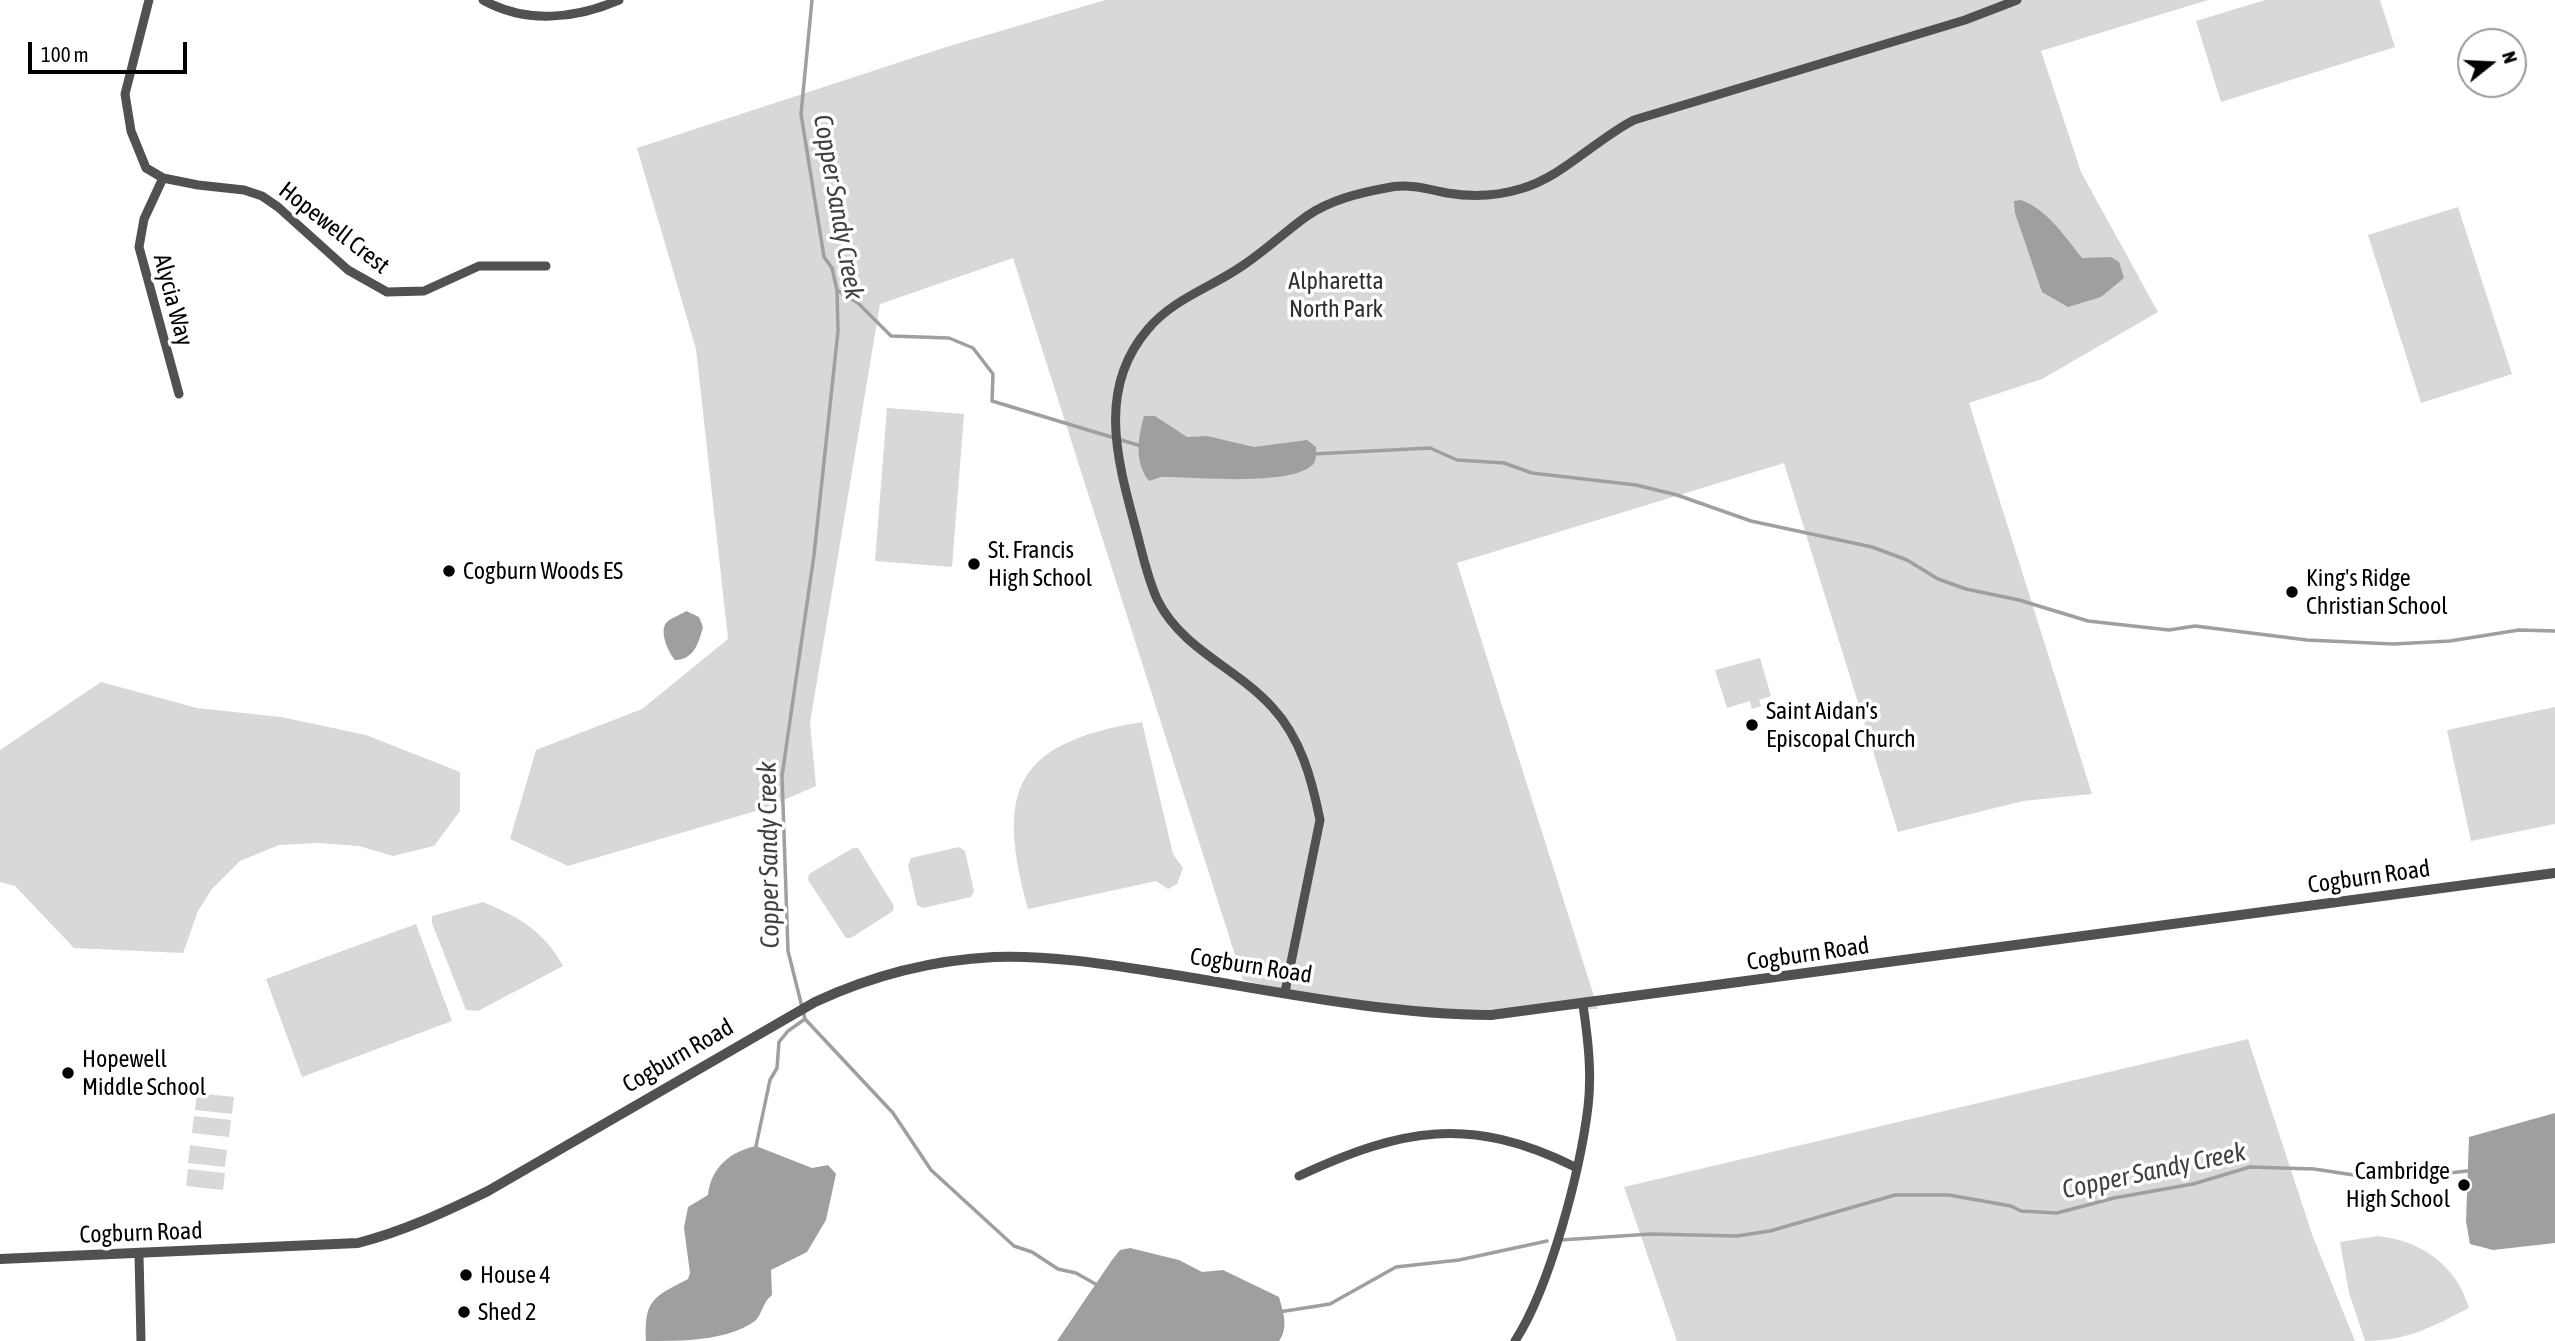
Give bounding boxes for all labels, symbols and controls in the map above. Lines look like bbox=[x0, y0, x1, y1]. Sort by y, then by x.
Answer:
scale bar bbox=[32, 28, 191, 72]
north arrow bbox=[2457, 28, 2527, 98]
text: 100 m bbox=[41, 42, 89, 66]
text: N bbox=[2498, 48, 2522, 66]
water label: Copper Sandy Creek bbox=[806, 112, 870, 302]
street label: Hopewell Crest bbox=[273, 176, 395, 280]
street label: Alycia Way bbox=[147, 251, 199, 349]
park label: Alpharetta North Park bbox=[1288, 267, 1384, 323]
place label: St. Francis High School bbox=[988, 536, 1092, 592]
marker: St. Francis High School bbox=[966, 556, 982, 572]
place label: Cogburn Woods ES bbox=[463, 557, 623, 585]
marker: Cogburn Woods ES bbox=[441, 563, 457, 579]
place label: King's Ridge Christian School bbox=[2306, 564, 2448, 620]
marker: King's Ridge Christian School bbox=[2284, 584, 2300, 600]
place label: Saint Aidan's Episcopal Church bbox=[1766, 697, 1916, 753]
marker: Saint Aidan's Episcopal Church bbox=[1744, 717, 1760, 733]
water label: Copper Sandy Creek bbox=[752, 761, 786, 949]
street label: Cogburn Road bbox=[2306, 854, 2432, 900]
street label: Cogburn Road bbox=[1745, 931, 1871, 977]
street label: Cogburn Road bbox=[1188, 942, 1314, 990]
street label: Cogburn Road bbox=[617, 1013, 739, 1099]
place label: Hopewell Middle School bbox=[82, 1045, 206, 1101]
marker: Hopewell Middle School bbox=[60, 1065, 76, 1081]
water label: Copper Sandy Creek bbox=[2059, 1136, 2249, 1206]
place label: Cambridge High School bbox=[2346, 1157, 2450, 1213]
marker: Cambridge High School bbox=[2456, 1177, 2472, 1193]
street label: Cogburn Road bbox=[79, 1216, 203, 1250]
place label: House 4 bbox=[480, 1261, 551, 1289]
marker: House 4 bbox=[458, 1267, 474, 1283]
place label: Shed 2 bbox=[478, 1298, 536, 1326]
marker: Shed 2 bbox=[456, 1304, 472, 1320]

